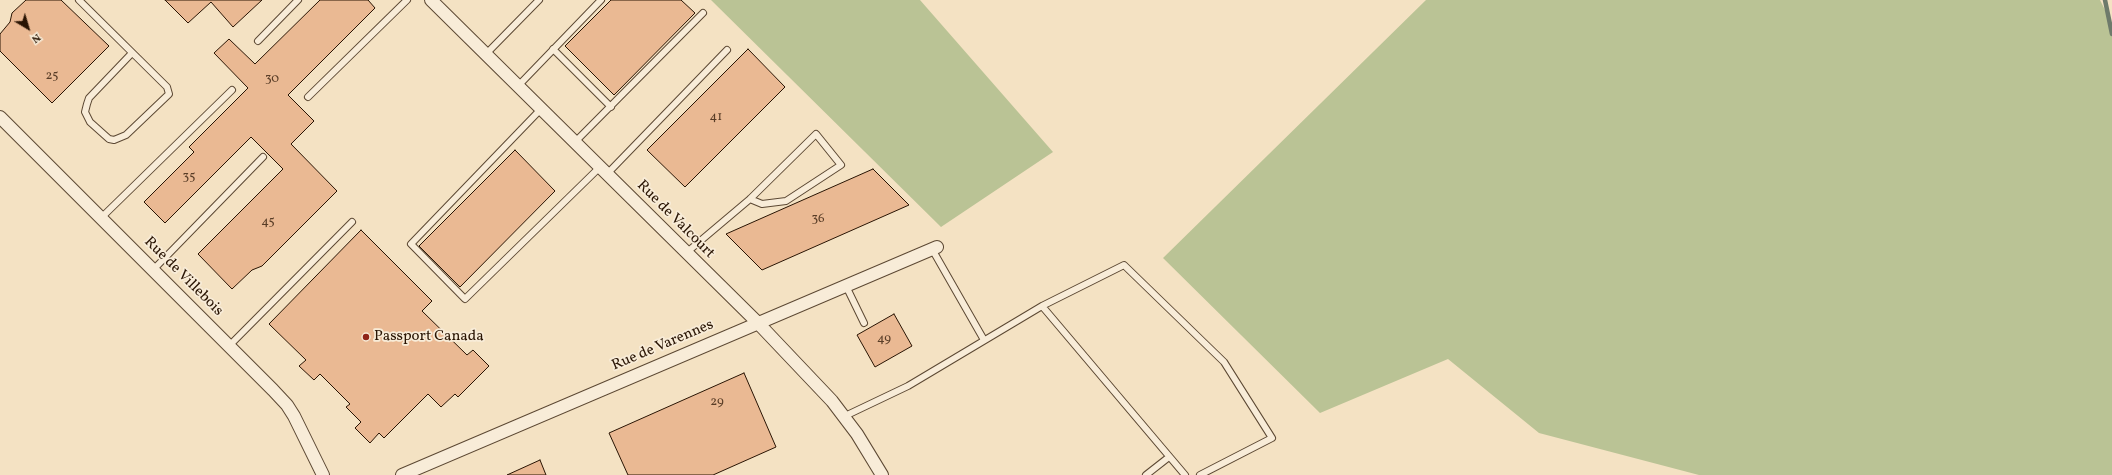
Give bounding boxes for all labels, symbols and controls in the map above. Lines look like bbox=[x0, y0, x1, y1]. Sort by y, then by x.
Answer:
north arrow bbox=[8, 8, 48, 48]
text: N bbox=[28, 29, 43, 46]
house number: 25 bbox=[45, 69, 59, 85]
house number: 30 bbox=[265, 72, 279, 88]
house number: 41 bbox=[710, 110, 722, 126]
house number: 35 bbox=[183, 170, 195, 186]
street label: Rue de Valcourt bbox=[632, 177, 718, 263]
house number: 36 bbox=[811, 212, 825, 228]
house number: 45 bbox=[261, 215, 275, 231]
street label: Rue de Villebois bbox=[140, 234, 226, 320]
street label: Rue de Varennes bbox=[609, 316, 717, 376]
place label: Passport Canada bbox=[374, 328, 484, 346]
marker: Passport Canada bbox=[361, 332, 371, 342]
house number: 49 bbox=[877, 332, 891, 348]
house number: 29 bbox=[710, 395, 724, 411]

